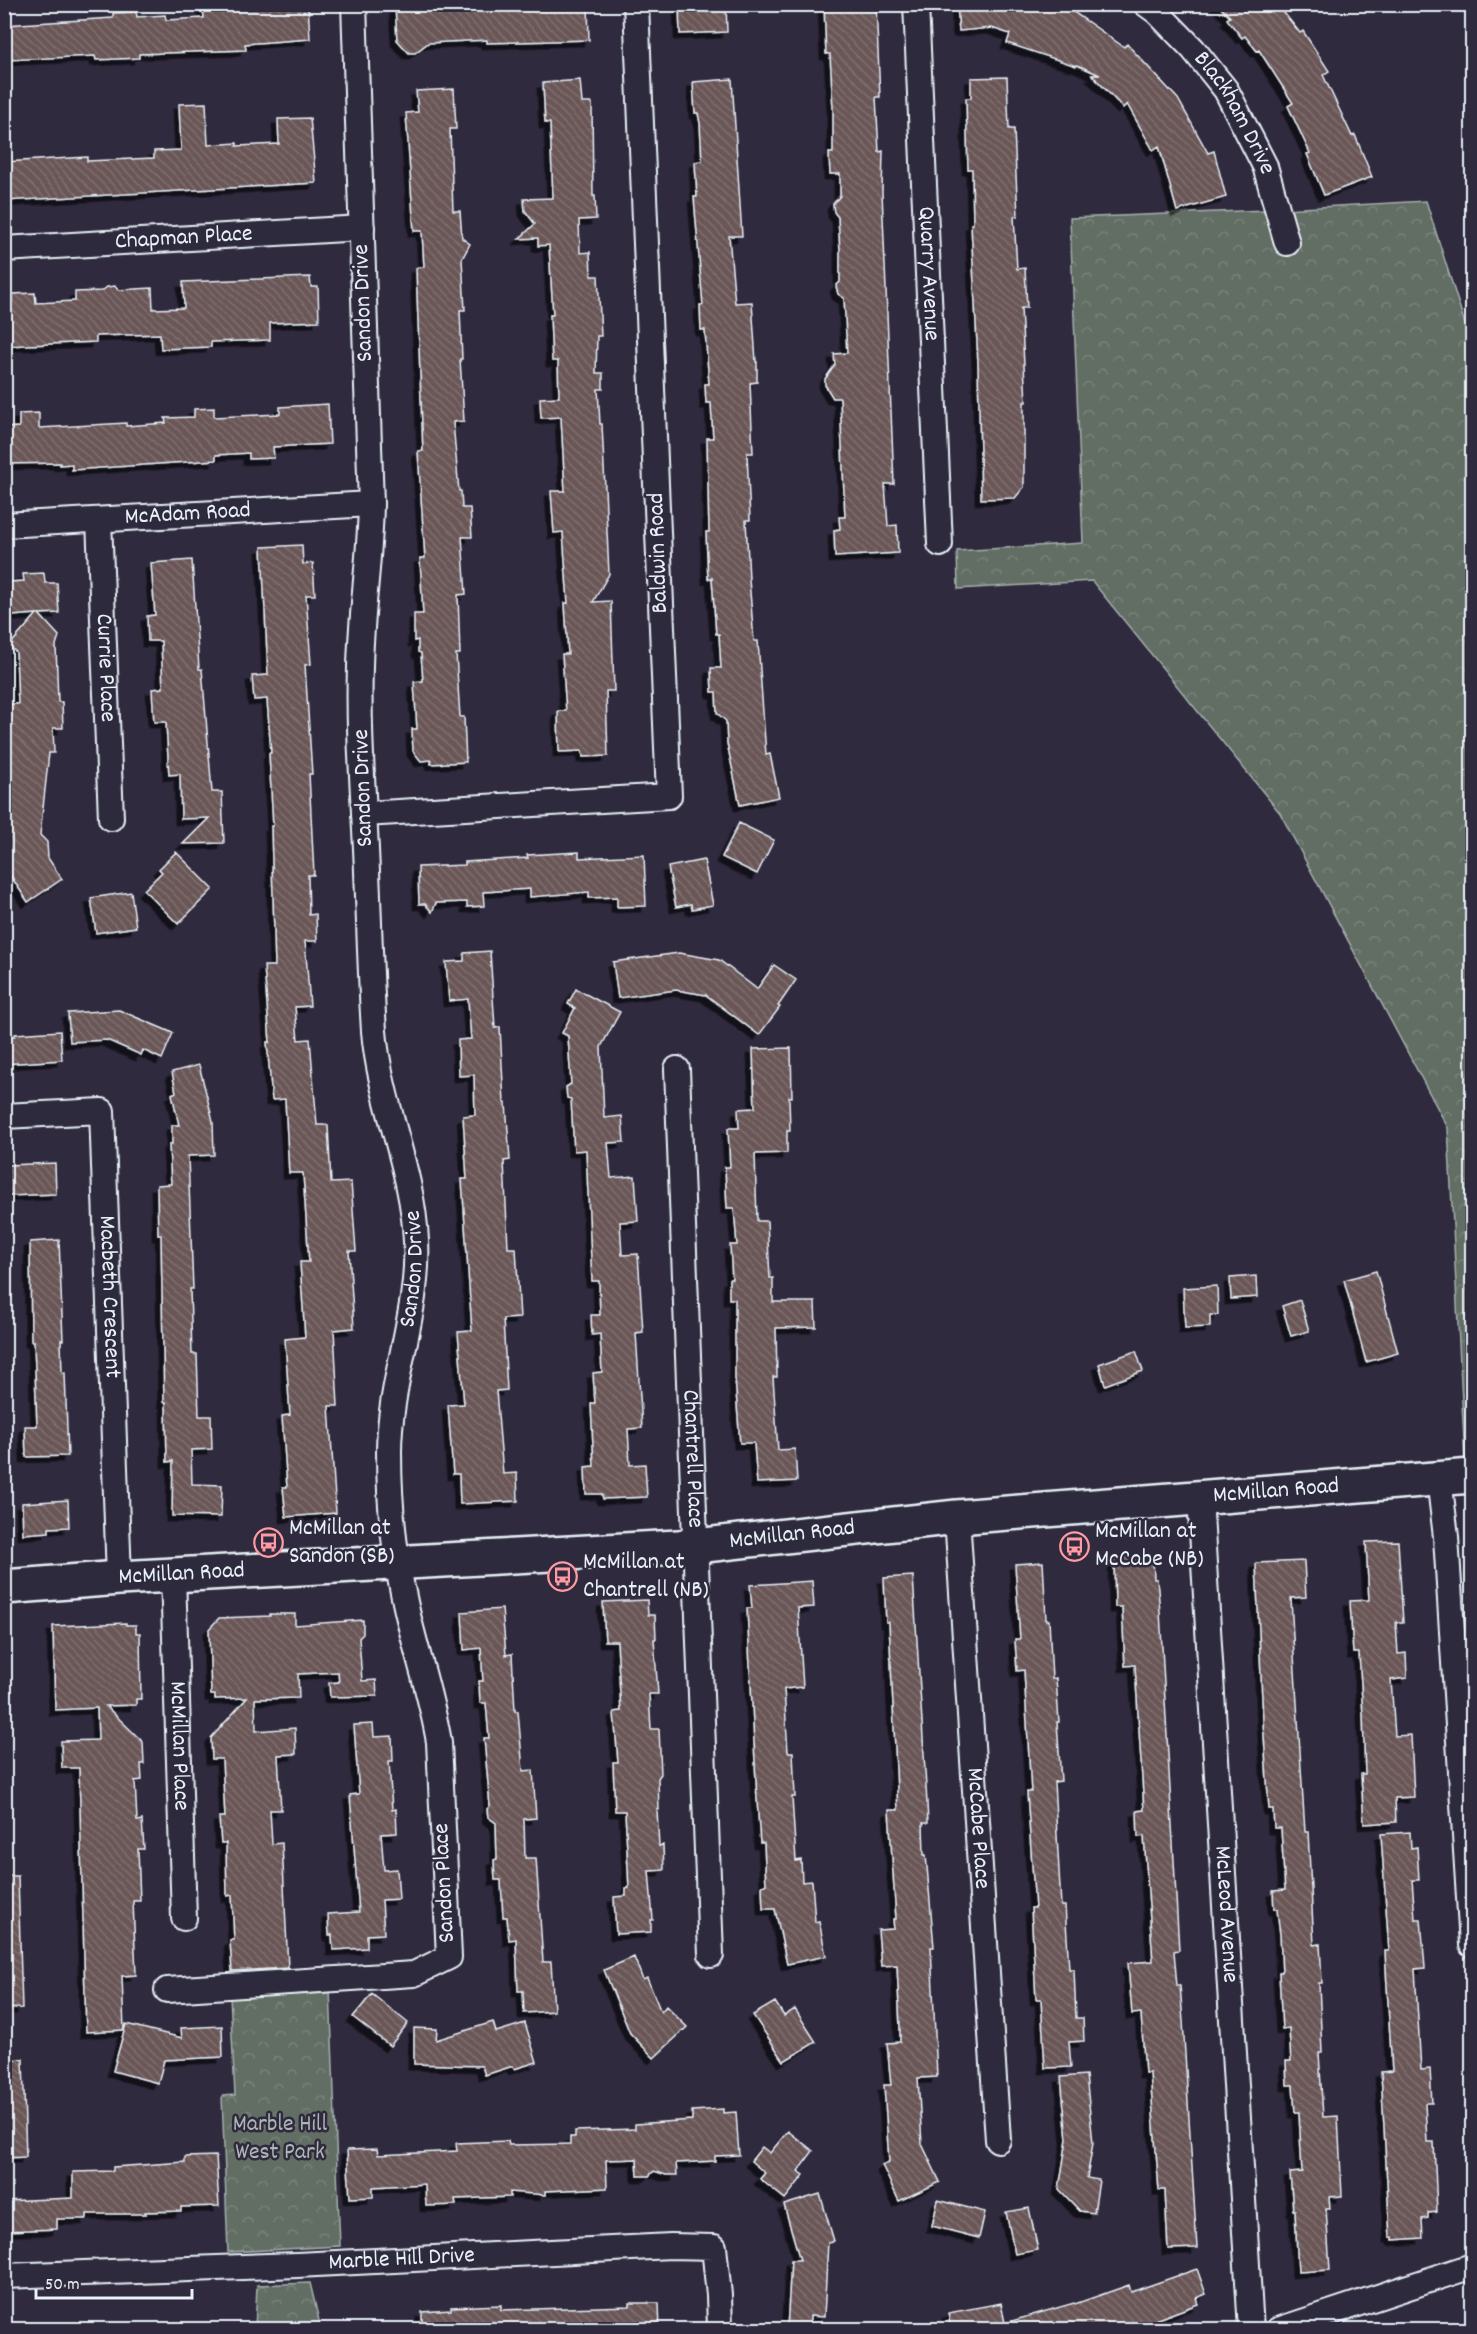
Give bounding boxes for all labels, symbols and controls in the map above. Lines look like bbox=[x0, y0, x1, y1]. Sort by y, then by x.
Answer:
street label: Blackham Drive bbox=[1184, 44, 1284, 178]
street label: Quarry Avenue bbox=[908, 206, 948, 342]
street label: Chapman Place bbox=[114, 217, 253, 259]
street label: Sandon Drive bbox=[345, 244, 383, 362]
street label: Baldwin Road bbox=[640, 492, 678, 614]
street label: McAdam Road bbox=[124, 494, 252, 535]
street label: Currie Place bbox=[86, 613, 124, 723]
street label: Sandon Drive bbox=[345, 729, 383, 847]
street label: Sandon Drive bbox=[391, 1208, 433, 1331]
street label: Macbeth Crescent bbox=[89, 1215, 129, 1379]
street label: Chantrell Place bbox=[672, 1389, 712, 1529]
street label: McMillan Road bbox=[1212, 1470, 1341, 1514]
street label: McMillan Road bbox=[727, 1511, 857, 1559]
place label: McMillan at Sandon (SB) bbox=[289, 1512, 394, 1574]
place label: McMillan at McCabe (NB) bbox=[1095, 1515, 1204, 1577]
bus stop icon: McMillan at Sandon (SB) bbox=[252, 1527, 284, 1559]
bus stop icon: McMillan at McCabe (NB) bbox=[1058, 1530, 1090, 1562]
place label: McMillan at Chantrell (NB) bbox=[583, 1546, 709, 1608]
street label: McMillan Road bbox=[117, 1554, 246, 1595]
bus stop icon: McMillan at Chantrell (NB) bbox=[546, 1561, 578, 1593]
street label: McMillan Place bbox=[159, 1681, 198, 1811]
street label: McCabe Place bbox=[957, 1767, 998, 1890]
street label: Sandon Place bbox=[425, 1822, 465, 1944]
street label: McLeod Avenue bbox=[1204, 1845, 1247, 1984]
park label: Marble Hill West Park bbox=[233, 2108, 328, 2170]
street label: Marble Hill Drive bbox=[328, 2239, 476, 2280]
scale bar bbox=[36, 2262, 192, 2300]
text: 50 m bbox=[45, 2273, 80, 2298]

